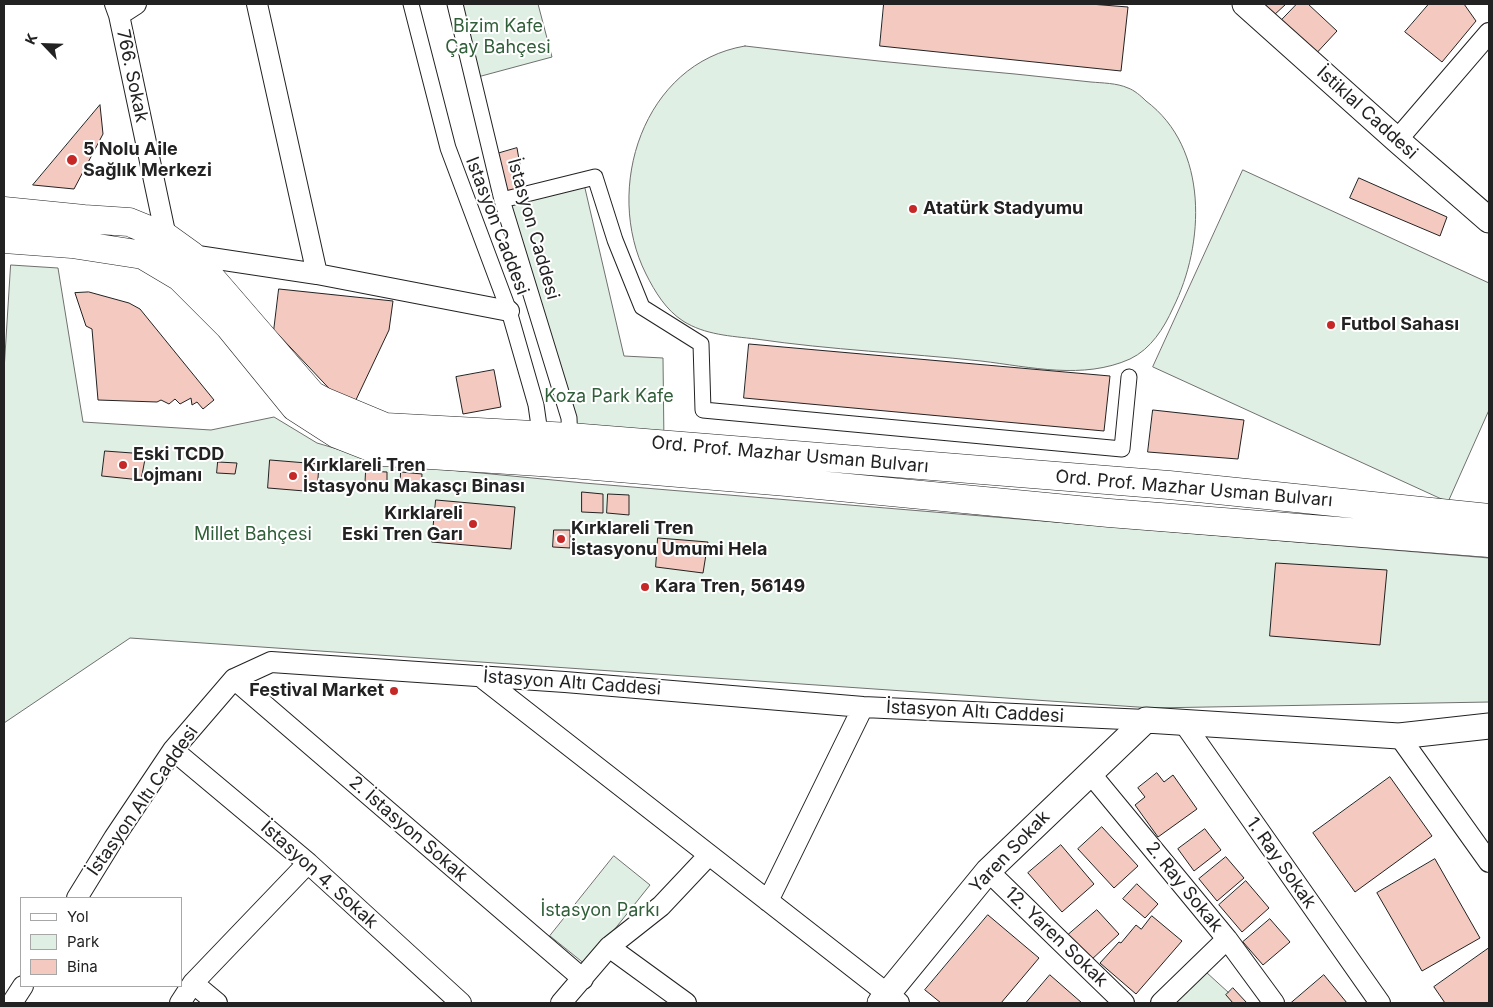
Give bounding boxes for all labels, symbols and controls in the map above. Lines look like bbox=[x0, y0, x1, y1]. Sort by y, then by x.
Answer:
park label: Bizim Kafe Çay Bahçesi bbox=[445, 16, 551, 58]
north arrow bbox=[20, 20, 70, 70]
street label: 766. Sokak bbox=[112, 28, 152, 124]
text: K bbox=[21, 31, 41, 47]
street label: İstiklal Caddesi bbox=[1312, 62, 1422, 164]
place label: 5 Nolu Aile Sağlık Merkezi bbox=[83, 139, 212, 182]
marker: 5 Nolu Aile Sağlık Merkezi bbox=[65, 153, 79, 167]
street label: Istasyon Caddesi bbox=[461, 154, 533, 298]
street label: İstasyon Caddesi bbox=[503, 156, 563, 302]
place label: Atatürk Stadyumu bbox=[923, 198, 1083, 220]
marker: Atatürk Stadyumu bbox=[907, 203, 919, 215]
place label: Futbol Sahası bbox=[1341, 314, 1459, 336]
marker: Futbol Sahası bbox=[1325, 319, 1337, 331]
park label: Koza Park Kafe bbox=[544, 386, 674, 408]
street label: Ord. Prof. Mazhar Usman Bulvarı bbox=[651, 432, 929, 478]
place label: Eski TCDD Lojmanı bbox=[133, 444, 224, 486]
place label: Kırklareli Tren İstasyonu Makasçı Binası bbox=[303, 455, 525, 498]
marker: Eski TCDD Lojmanı bbox=[117, 459, 129, 471]
street label: Ord. Prof. Mazhar Usman Bulvarı bbox=[1055, 466, 1333, 512]
marker: Kırklareli Tren İstasyonu Makasçı Binası bbox=[287, 470, 299, 482]
place label: Kırklareli Eski Tren Garı bbox=[342, 503, 463, 546]
marker: Kırklareli Eski Tren Garı bbox=[467, 518, 479, 530]
place label: Kırklareli Tren İstasyonu Umumi Hela bbox=[571, 518, 767, 560]
park label: Millet Bahçesi bbox=[194, 524, 312, 546]
marker: Kırklareli Tren İstasyonu Umumi Hela bbox=[555, 533, 567, 545]
place label: Kara Tren, 56149 bbox=[655, 576, 805, 598]
marker: Kara Tren, 56149 bbox=[639, 581, 651, 593]
street label: İstasyon Altı Caddesi bbox=[482, 666, 662, 700]
place label: Festival Market bbox=[249, 680, 384, 702]
marker: Festival Market bbox=[388, 685, 400, 697]
street label: İstasyon Altı Caddesi bbox=[885, 697, 1065, 727]
street label: İstasyon Altı Caddesi bbox=[83, 722, 203, 880]
street label: 2. İstasyon Sokak bbox=[344, 772, 472, 886]
street label: Yaren Sokak bbox=[965, 806, 1055, 898]
street label: 1. Ray Sokak bbox=[1242, 813, 1320, 913]
street label: İstasyon 4. Sokak bbox=[256, 817, 382, 933]
street label: 2. Ray Sokak bbox=[1141, 837, 1227, 937]
street label: 12. Yaren Sokak bbox=[1000, 883, 1112, 991]
legend bbox=[20, 897, 182, 987]
park label: İstasyon Parkı bbox=[540, 900, 660, 922]
text: Yol bbox=[67, 907, 89, 926]
text: Park bbox=[67, 932, 99, 951]
text: Bina bbox=[67, 957, 98, 976]

